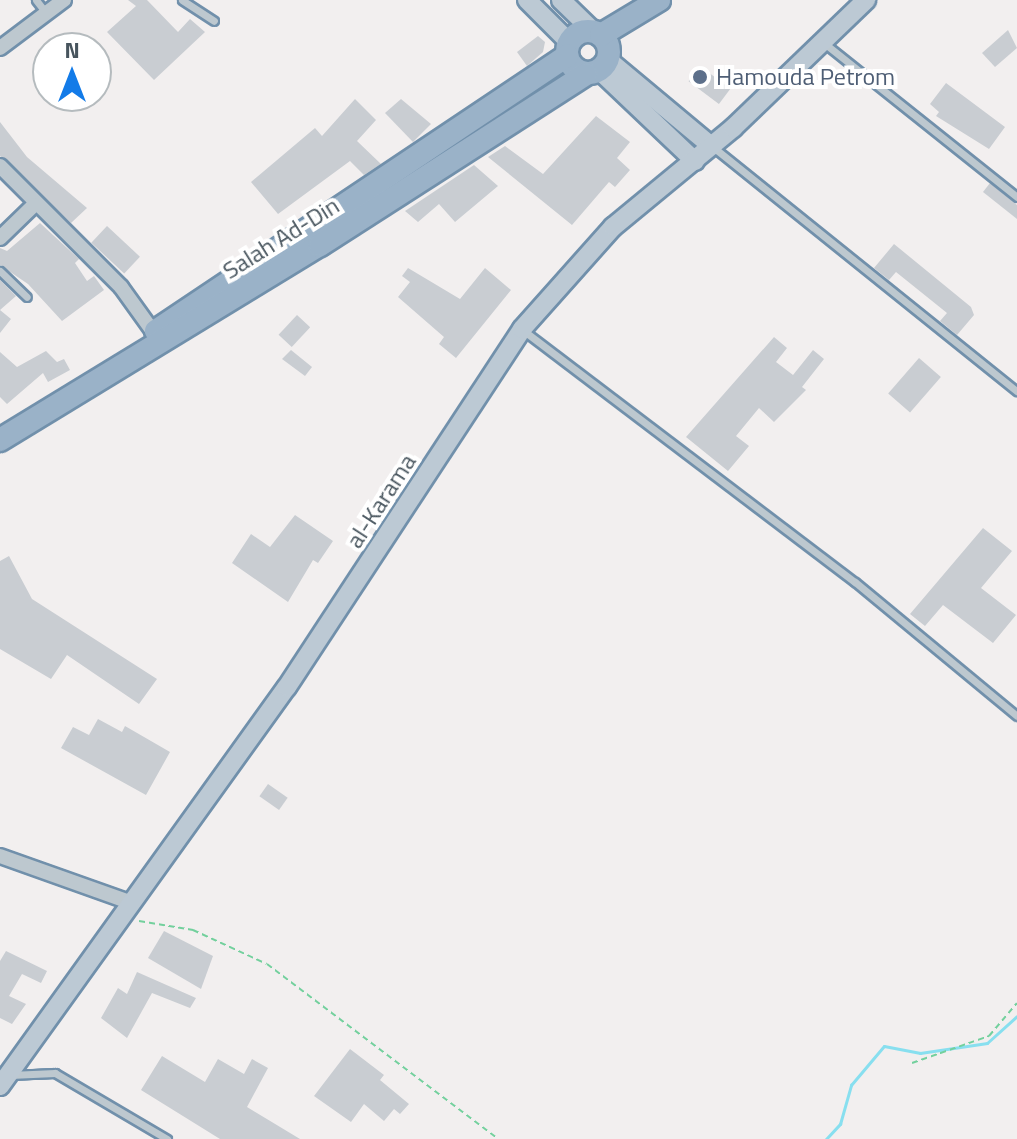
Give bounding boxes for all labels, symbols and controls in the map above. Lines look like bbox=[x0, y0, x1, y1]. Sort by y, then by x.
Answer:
north arrow bbox=[32, 32, 112, 112]
text: N bbox=[64, 33, 80, 67]
place label: Hamouda Petrom bbox=[716, 63, 895, 91]
marker: Hamouda Petrom bbox=[691, 68, 709, 86]
street label: Salah Ad-Din bbox=[217, 191, 345, 285]
street label: al-Karama bbox=[340, 449, 422, 553]

